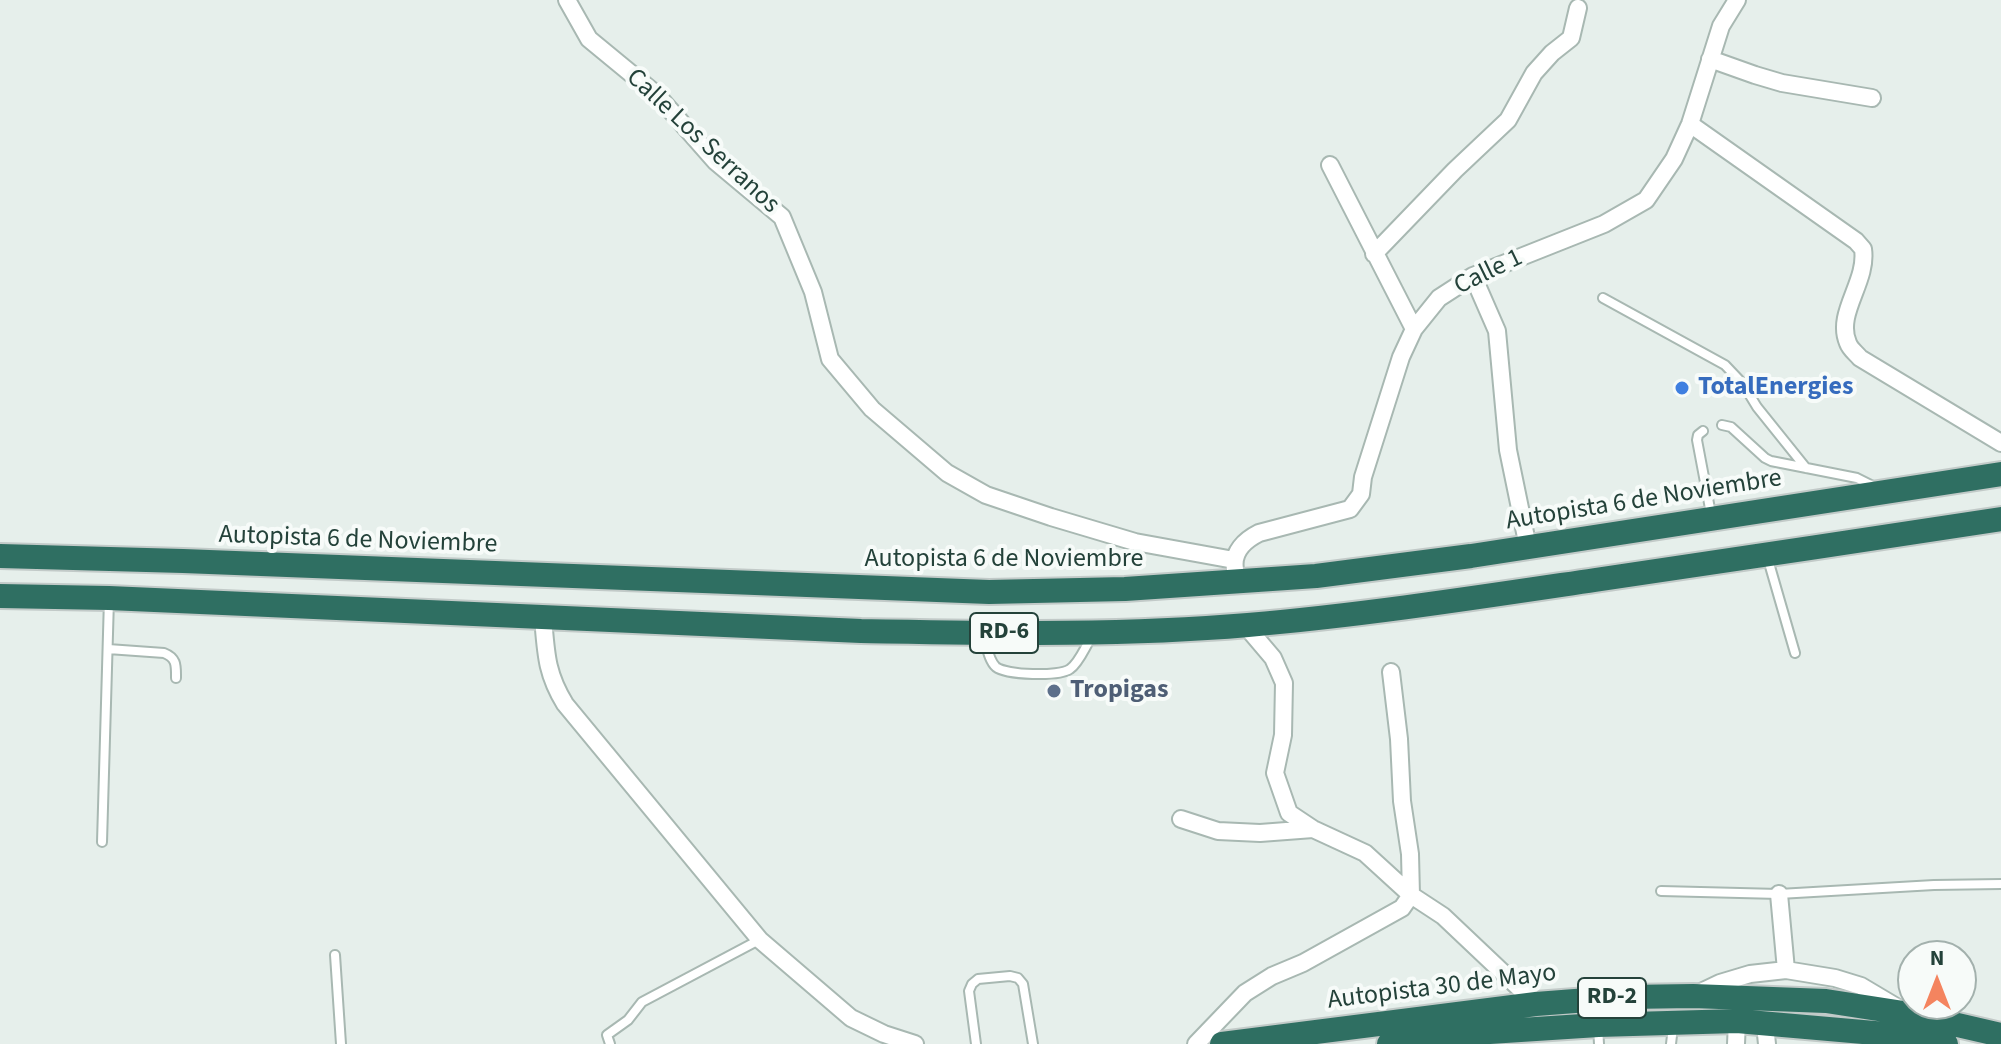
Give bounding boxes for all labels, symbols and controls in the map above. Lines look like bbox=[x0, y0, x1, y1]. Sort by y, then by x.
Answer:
street label: Calle Los Serranos bbox=[619, 63, 785, 221]
street label: Calle 1 bbox=[1450, 243, 1528, 303]
place label: TotalEnergies bbox=[1698, 372, 1854, 404]
marker: TotalEnergies bbox=[1673, 379, 1691, 397]
street label: Autopista 6 de Noviembre bbox=[1504, 464, 1784, 538]
street label: Autopista 6 de Noviembre bbox=[218, 521, 498, 561]
street label: Autopista 6 de Noviembre bbox=[865, 544, 1143, 576]
road number: RD-6 bbox=[970, 613, 1038, 653]
place label: Tropigas bbox=[1070, 675, 1169, 707]
marker: Tropigas bbox=[1045, 682, 1063, 700]
north arrow bbox=[1897, 940, 1977, 1020]
text: N bbox=[1930, 942, 1944, 974]
street label: Autopista 30 de Mayo bbox=[1326, 958, 1558, 1018]
road number: RD-2 bbox=[1578, 978, 1646, 1018]

